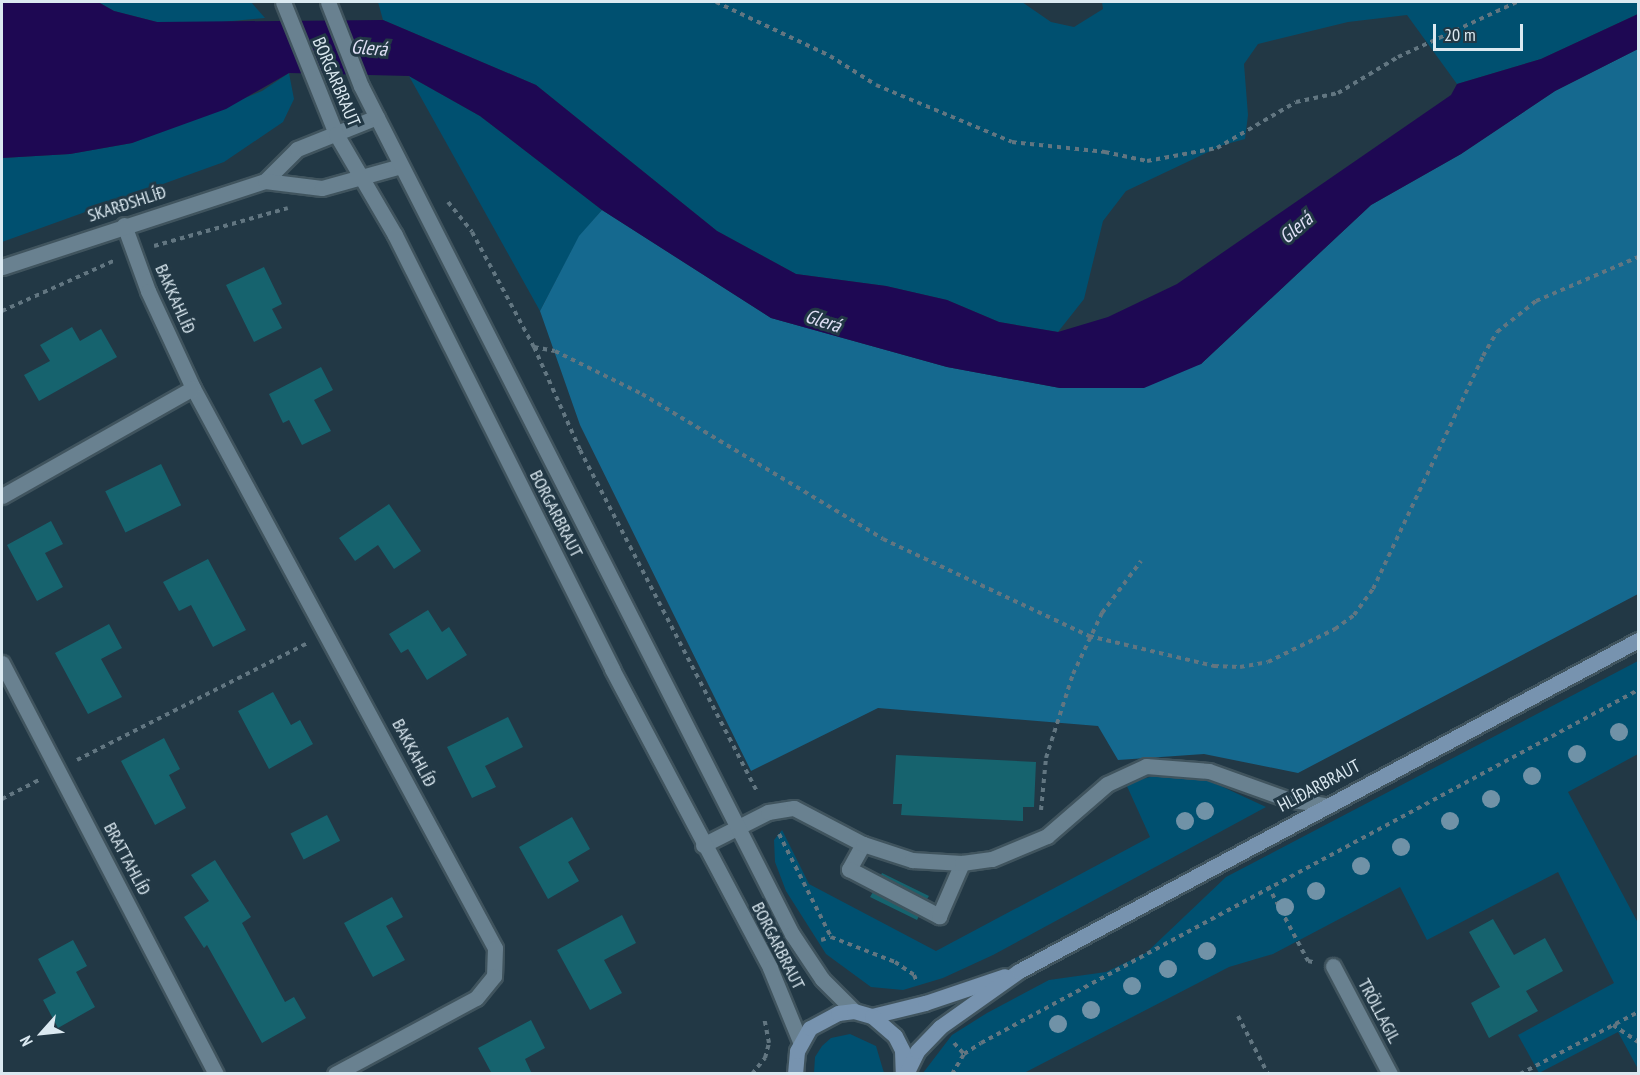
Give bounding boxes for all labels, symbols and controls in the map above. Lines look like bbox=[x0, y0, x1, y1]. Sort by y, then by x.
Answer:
scale bar bbox=[1436, 12, 1526, 50]
text: 20 m bbox=[1444, 23, 1476, 46]
street label: BORGARBRAUT bbox=[307, 34, 365, 130]
water label: Glerá bbox=[350, 34, 388, 62]
street label: SKARÐSHLÍÐ bbox=[85, 181, 169, 227]
water label: Glerá bbox=[1274, 207, 1318, 249]
street label: BAKKAHLÍÐ bbox=[150, 261, 200, 337]
water label: Glerá bbox=[802, 304, 844, 338]
street label: BORGARBRAUT bbox=[525, 467, 587, 561]
street label: BAKKAHLÍÐ bbox=[387, 715, 441, 791]
street label: HLÍÐARBRAUT bbox=[1274, 755, 1364, 817]
street label: BRATTAHLÍÐ bbox=[99, 819, 155, 899]
street label: BORGARBRAUT bbox=[747, 899, 809, 993]
street label: TRÖLLAGIL bbox=[1353, 975, 1405, 1047]
north arrow bbox=[12, 1003, 72, 1063]
text: N bbox=[15, 1033, 37, 1050]

